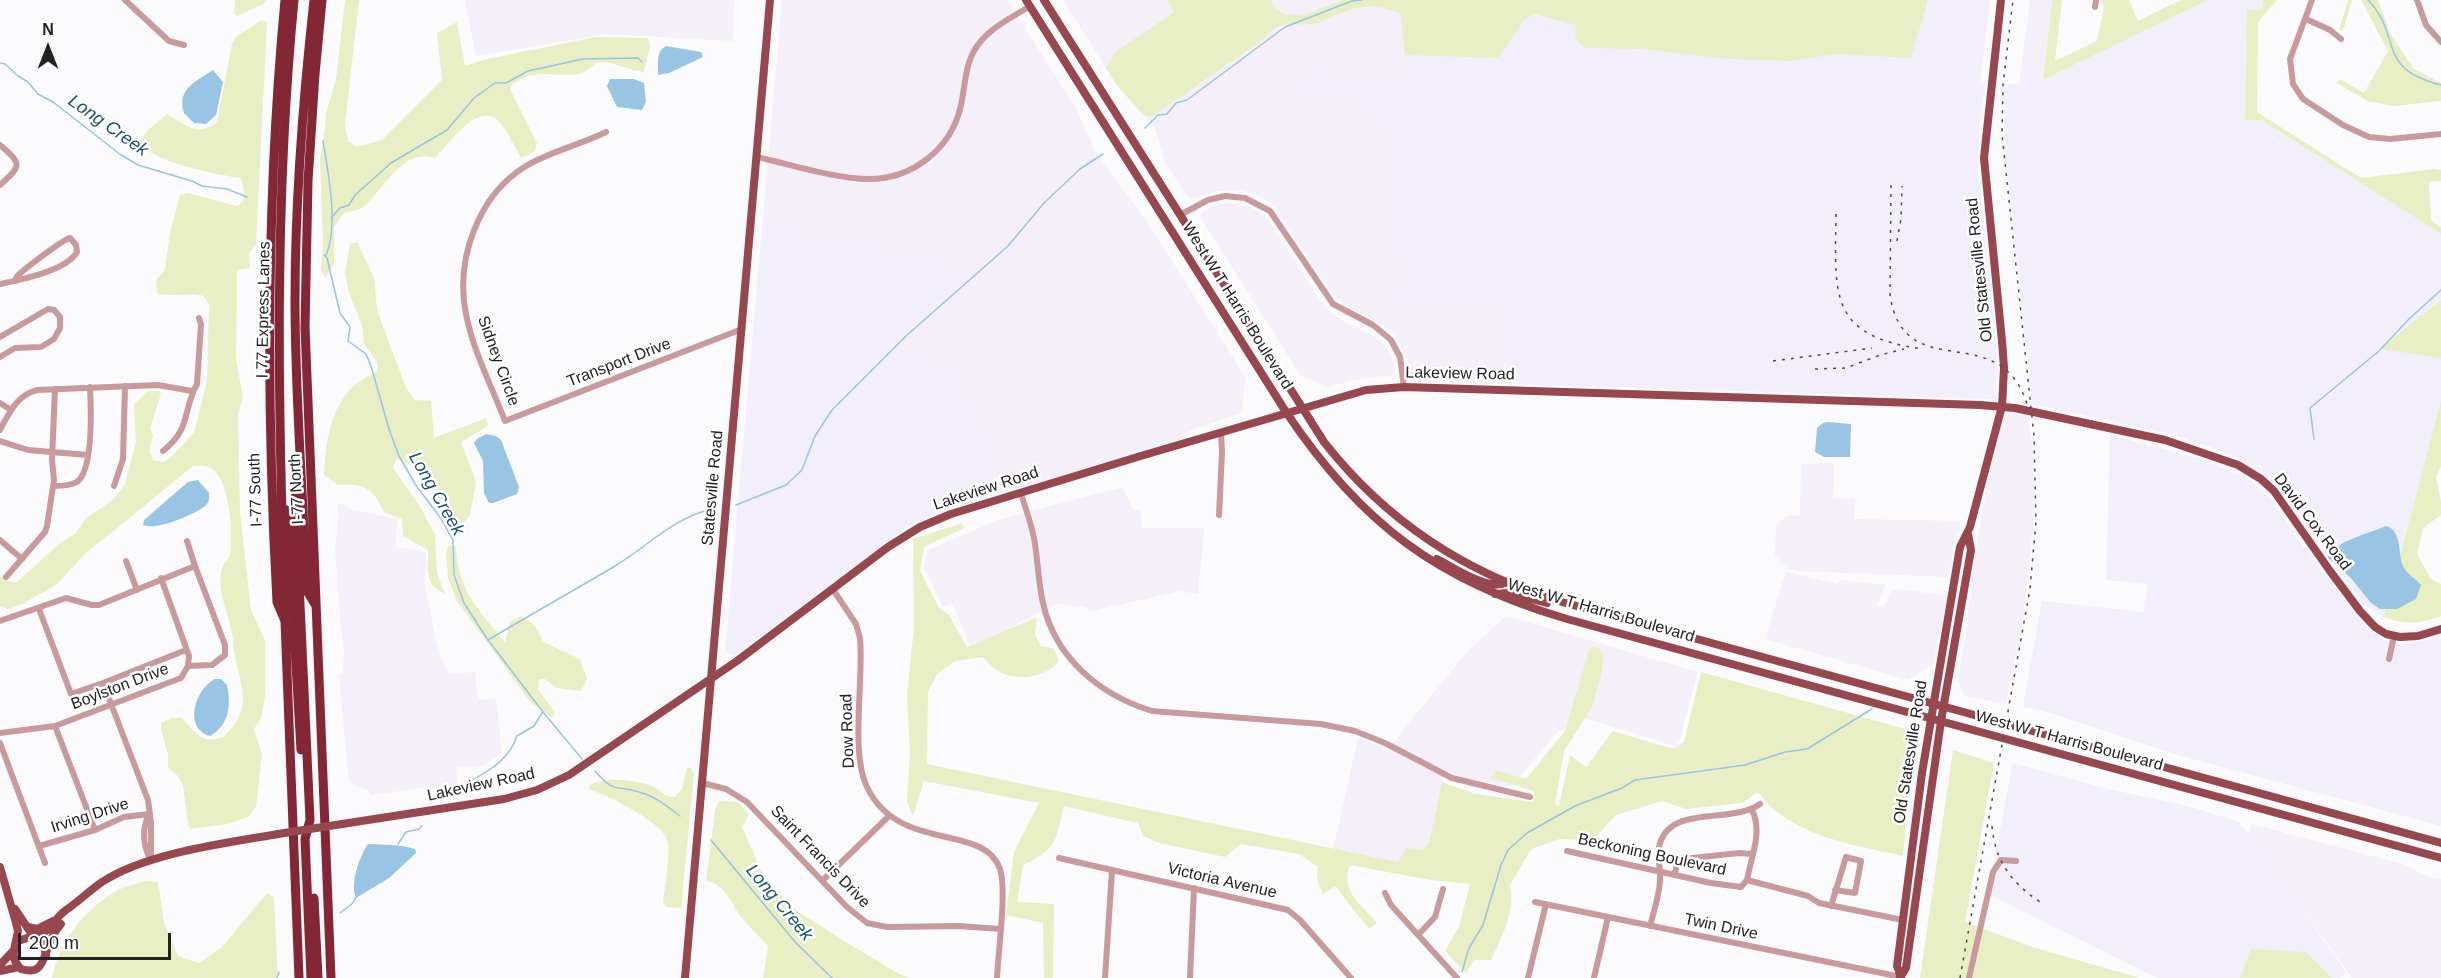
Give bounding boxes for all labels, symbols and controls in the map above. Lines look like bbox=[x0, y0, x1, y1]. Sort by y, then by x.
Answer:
north arrow bbox=[18, 18, 78, 78]
text: N bbox=[42, 21, 54, 38]
water label: Long Creek bbox=[64, 90, 152, 162]
street label: Old Statesville Road bbox=[1963, 197, 1997, 343]
street label: West W T Harris Boulevard bbox=[1178, 219, 1296, 393]
street label: I 77 Express Lanes bbox=[253, 241, 275, 379]
street label: Sidney Circle bbox=[473, 313, 523, 409]
street label: Transport Drive bbox=[564, 334, 674, 392]
street label: Lakeview Road bbox=[1405, 363, 1515, 385]
street label: Statesville Road bbox=[698, 430, 728, 546]
water label: Long Creek bbox=[403, 448, 469, 540]
street label: I-77 South bbox=[245, 453, 267, 527]
street label: I-77 North bbox=[286, 453, 308, 525]
street label: Lakeview Road bbox=[931, 463, 1041, 515]
street label: David Cox Road bbox=[2269, 470, 2355, 574]
street label: West W T Harris Boulevard bbox=[1505, 575, 1697, 647]
street label: Boylston Drive bbox=[68, 660, 172, 714]
street label: Old Statesville Road bbox=[1890, 679, 1932, 825]
street label: Dow Road bbox=[837, 693, 859, 769]
street label: West W T Harris Boulevard bbox=[1973, 707, 2165, 775]
street label: Lakeview Road bbox=[426, 764, 536, 806]
street label: Irving Drive bbox=[49, 794, 131, 838]
street label: Saint Francis Drive bbox=[766, 802, 874, 912]
street label: Beckoning Boulevard bbox=[1576, 830, 1728, 880]
street label: Victoria Avenue bbox=[1166, 859, 1278, 903]
water label: Long Creek bbox=[741, 860, 817, 946]
street label: Twin Drive bbox=[1682, 910, 1760, 944]
scale bar bbox=[21, 921, 174, 959]
text: 200 m bbox=[29, 933, 79, 953]

